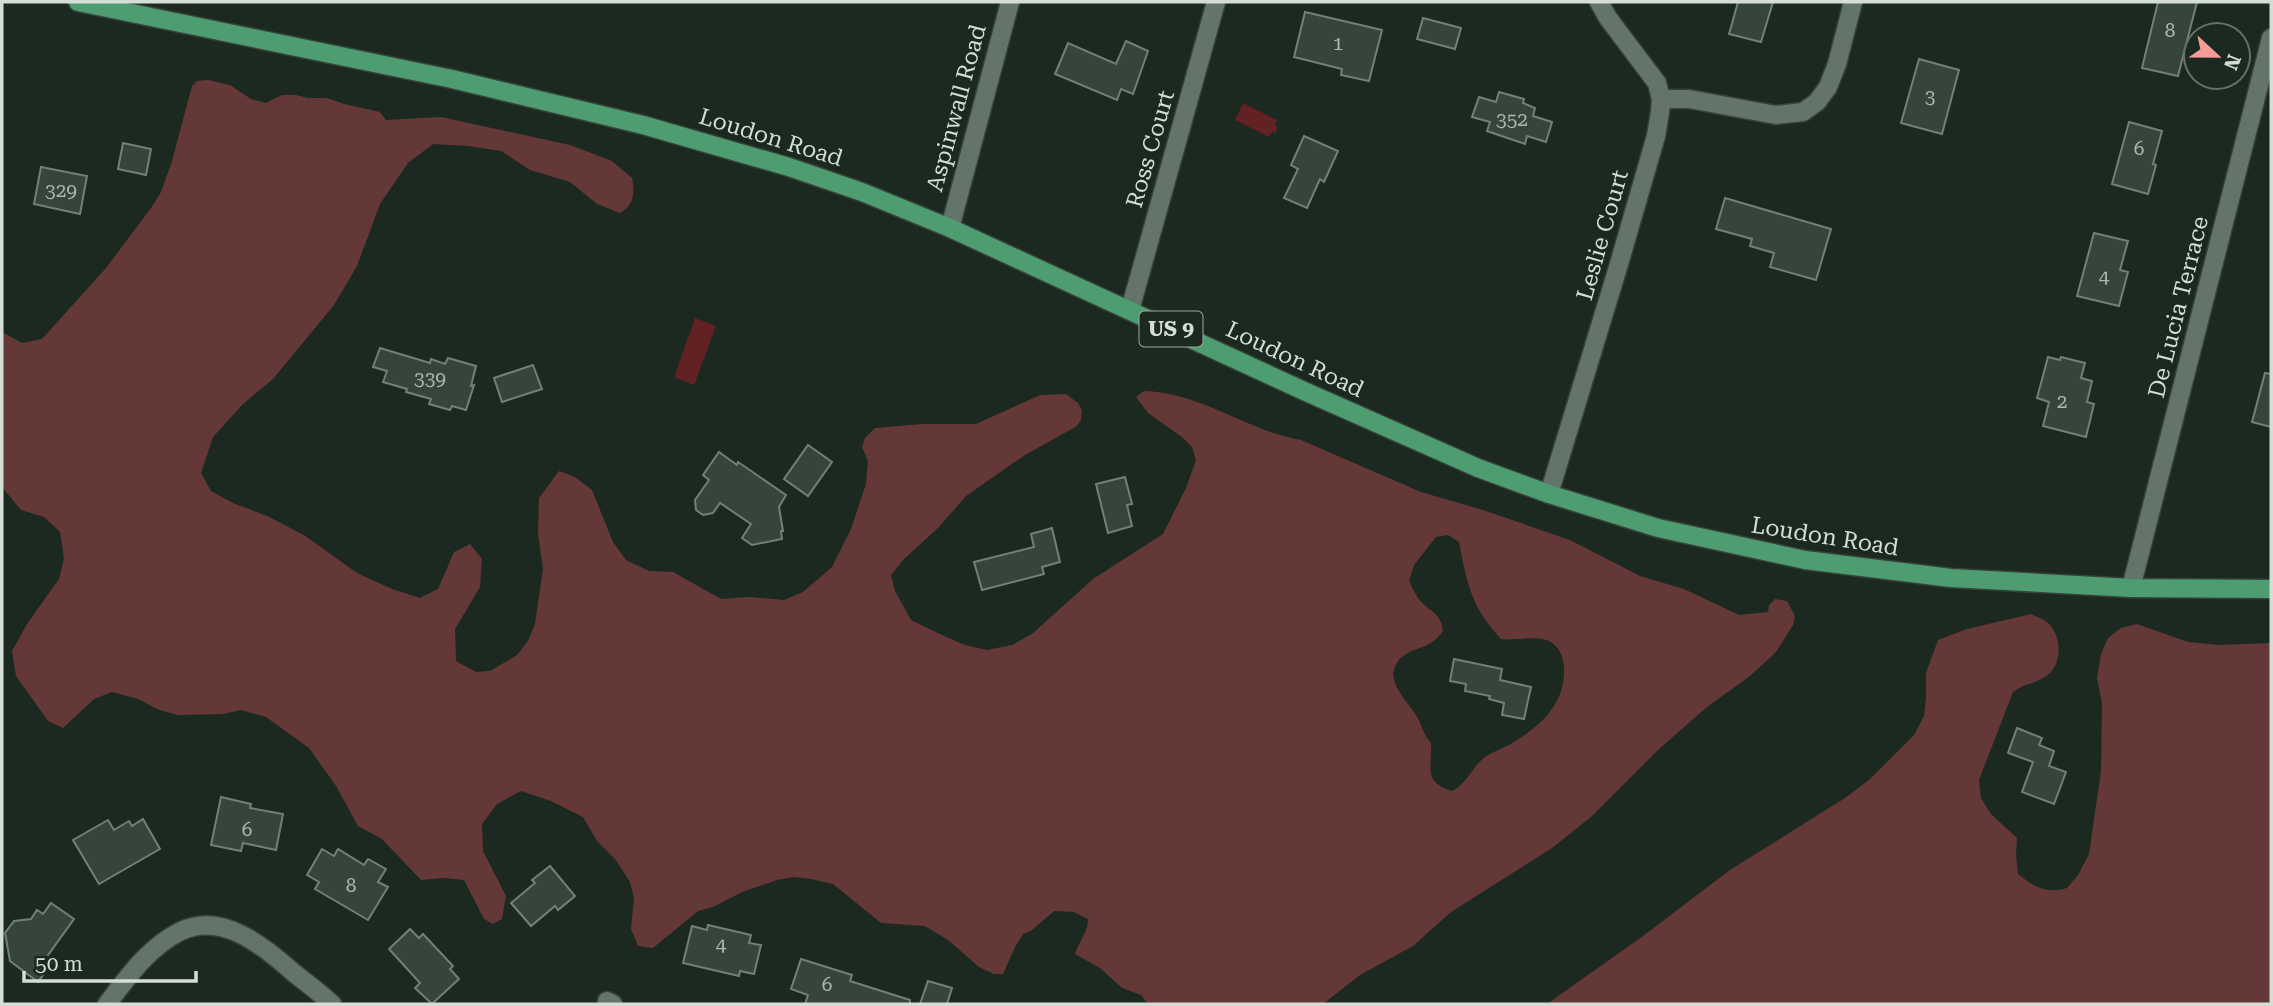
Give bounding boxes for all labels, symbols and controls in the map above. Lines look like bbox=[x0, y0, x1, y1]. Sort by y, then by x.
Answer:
house number: 8 bbox=[2165, 19, 2175, 42]
street label: Aspinwall Road bbox=[921, 21, 992, 195]
north arrow bbox=[2182, 21, 2252, 91]
house number: 1 bbox=[1333, 32, 1343, 55]
text: N bbox=[2219, 51, 2246, 74]
house number: 3 bbox=[1925, 85, 1935, 108]
street label: Ross Court bbox=[1121, 87, 1180, 211]
street label: Loudon Road bbox=[696, 103, 846, 172]
house number: 352 bbox=[1496, 108, 1528, 131]
house number: 6 bbox=[2134, 137, 2144, 160]
street label: Leslie Court bbox=[1571, 166, 1634, 303]
house number: 329 bbox=[45, 179, 77, 202]
street label: De Lucia Terrace bbox=[2143, 213, 2214, 401]
house number: 4 bbox=[2099, 265, 2110, 288]
road number: US 9 bbox=[1140, 312, 1202, 346]
street label: Loudon Road bbox=[1222, 316, 1368, 403]
house number: 339 bbox=[414, 367, 446, 390]
house number: 2 bbox=[2057, 390, 2067, 413]
street label: Loudon Road bbox=[1749, 512, 1901, 562]
house number: 6 bbox=[242, 818, 252, 841]
house number: 8 bbox=[346, 874, 356, 897]
house number: 4 bbox=[716, 933, 727, 956]
scale bar bbox=[24, 940, 196, 984]
text: 50 m bbox=[35, 952, 83, 976]
house number: 6 bbox=[822, 973, 832, 996]

